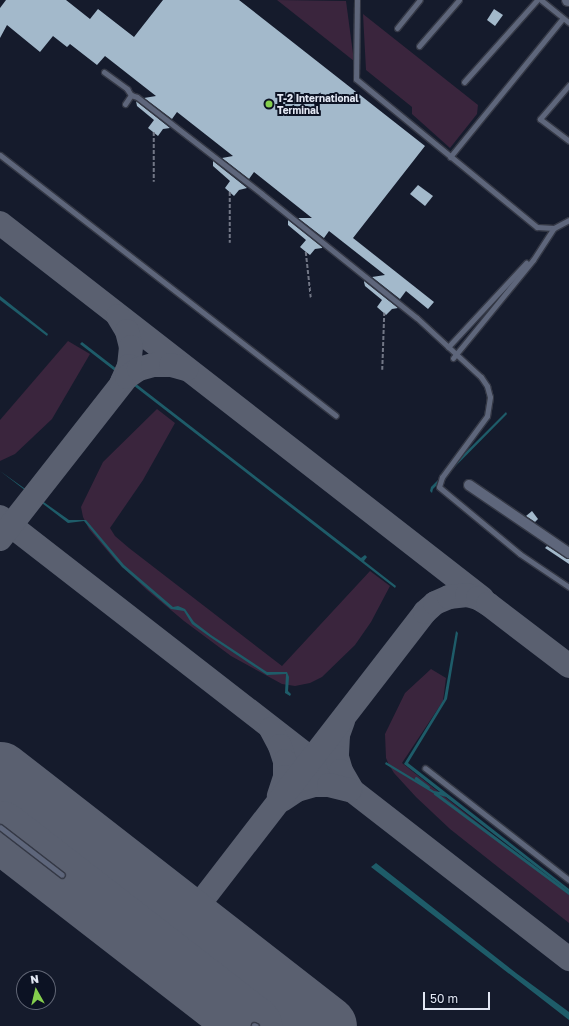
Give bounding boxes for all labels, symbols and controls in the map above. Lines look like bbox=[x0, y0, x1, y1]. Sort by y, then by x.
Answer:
place label: T-2 International Terminal bbox=[277, 92, 359, 116]
marker: T-2 International Terminal bbox=[264, 99, 274, 109]
north arrow bbox=[16, 970, 56, 1010]
text: N bbox=[29, 972, 39, 986]
scale bar bbox=[425, 984, 492, 1010]
text: 50 m bbox=[430, 991, 458, 1006]

